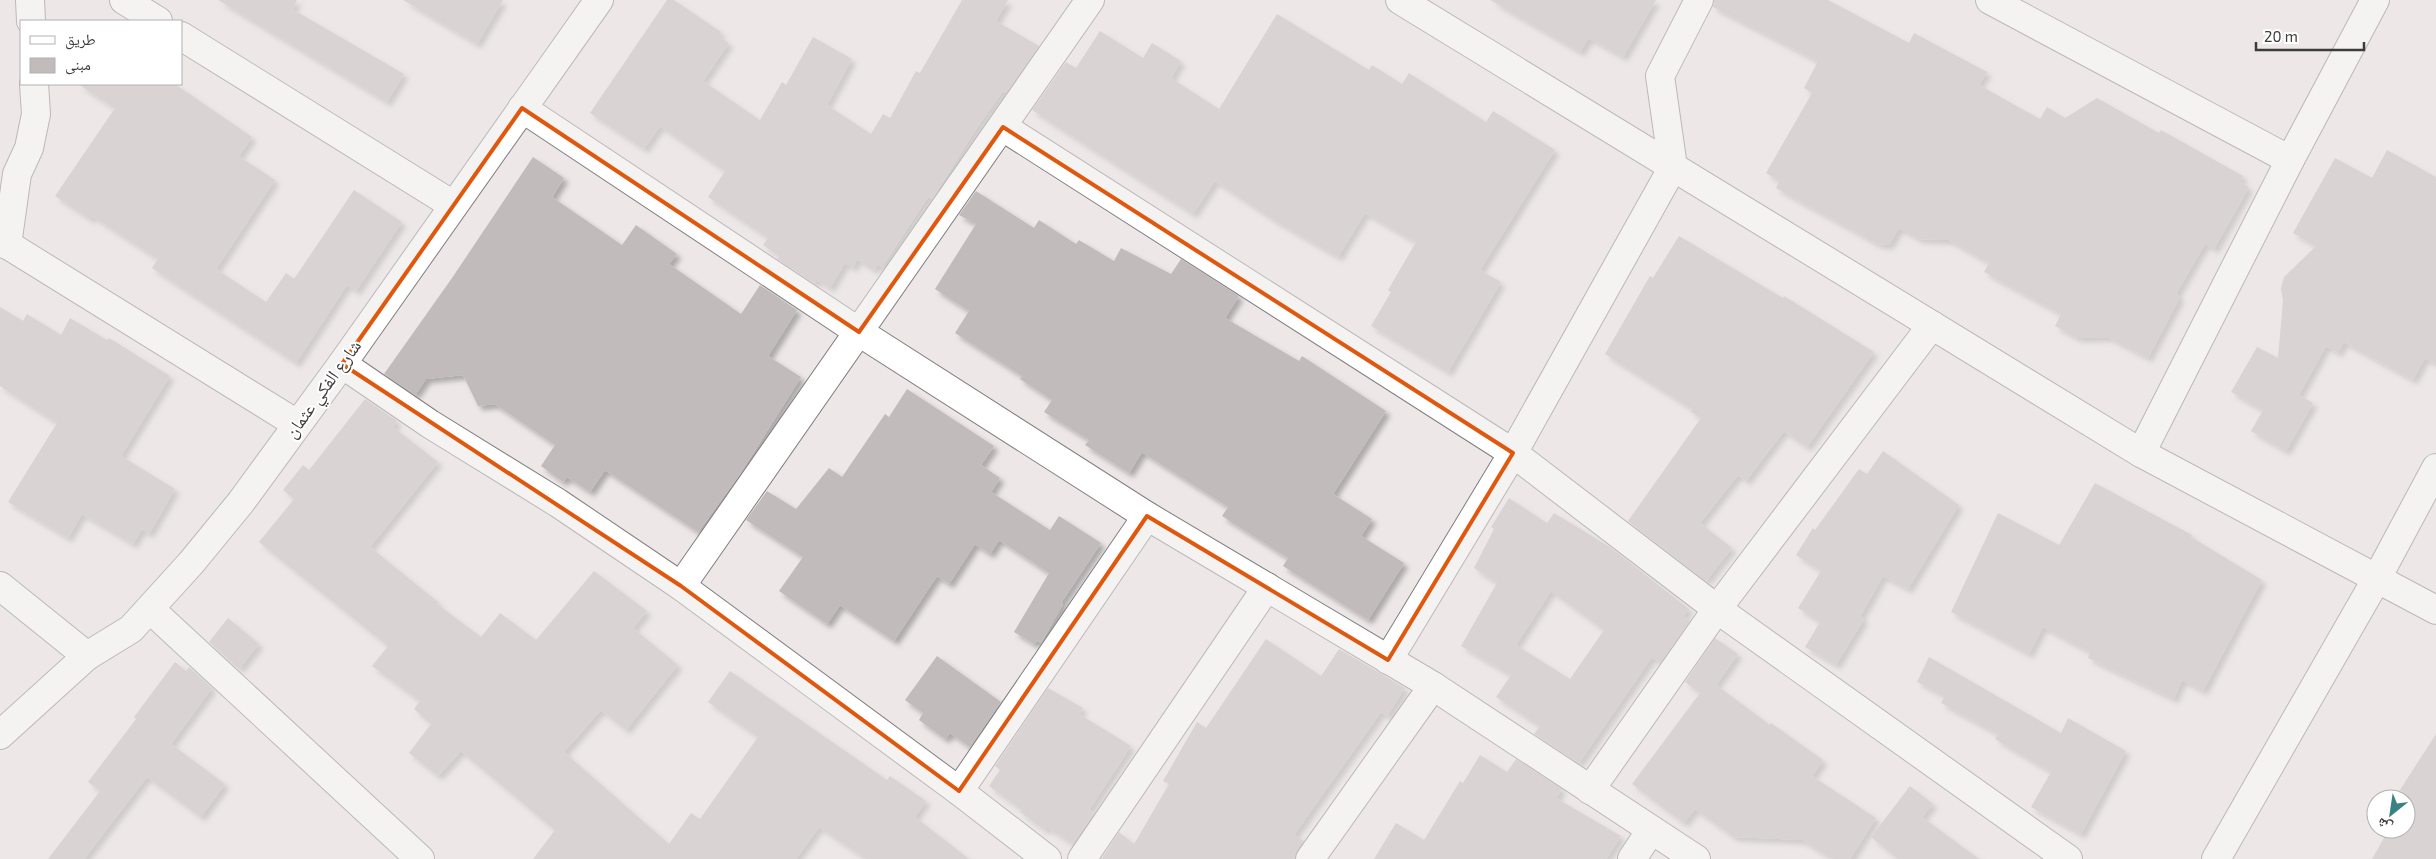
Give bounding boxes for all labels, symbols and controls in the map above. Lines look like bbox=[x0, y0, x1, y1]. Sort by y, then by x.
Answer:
legend bbox=[20, 20, 182, 85]
scale bar bbox=[2256, 20, 2364, 52]
text: 20 m bbox=[2264, 27, 2298, 45]
text: طريق bbox=[65, 30, 96, 50]
text: مبنى bbox=[65, 55, 91, 75]
street label: شارع الفكي عثمان bbox=[279, 335, 369, 445]
north arrow bbox=[2366, 789, 2416, 839]
text: ش bbox=[2373, 814, 2395, 837]

